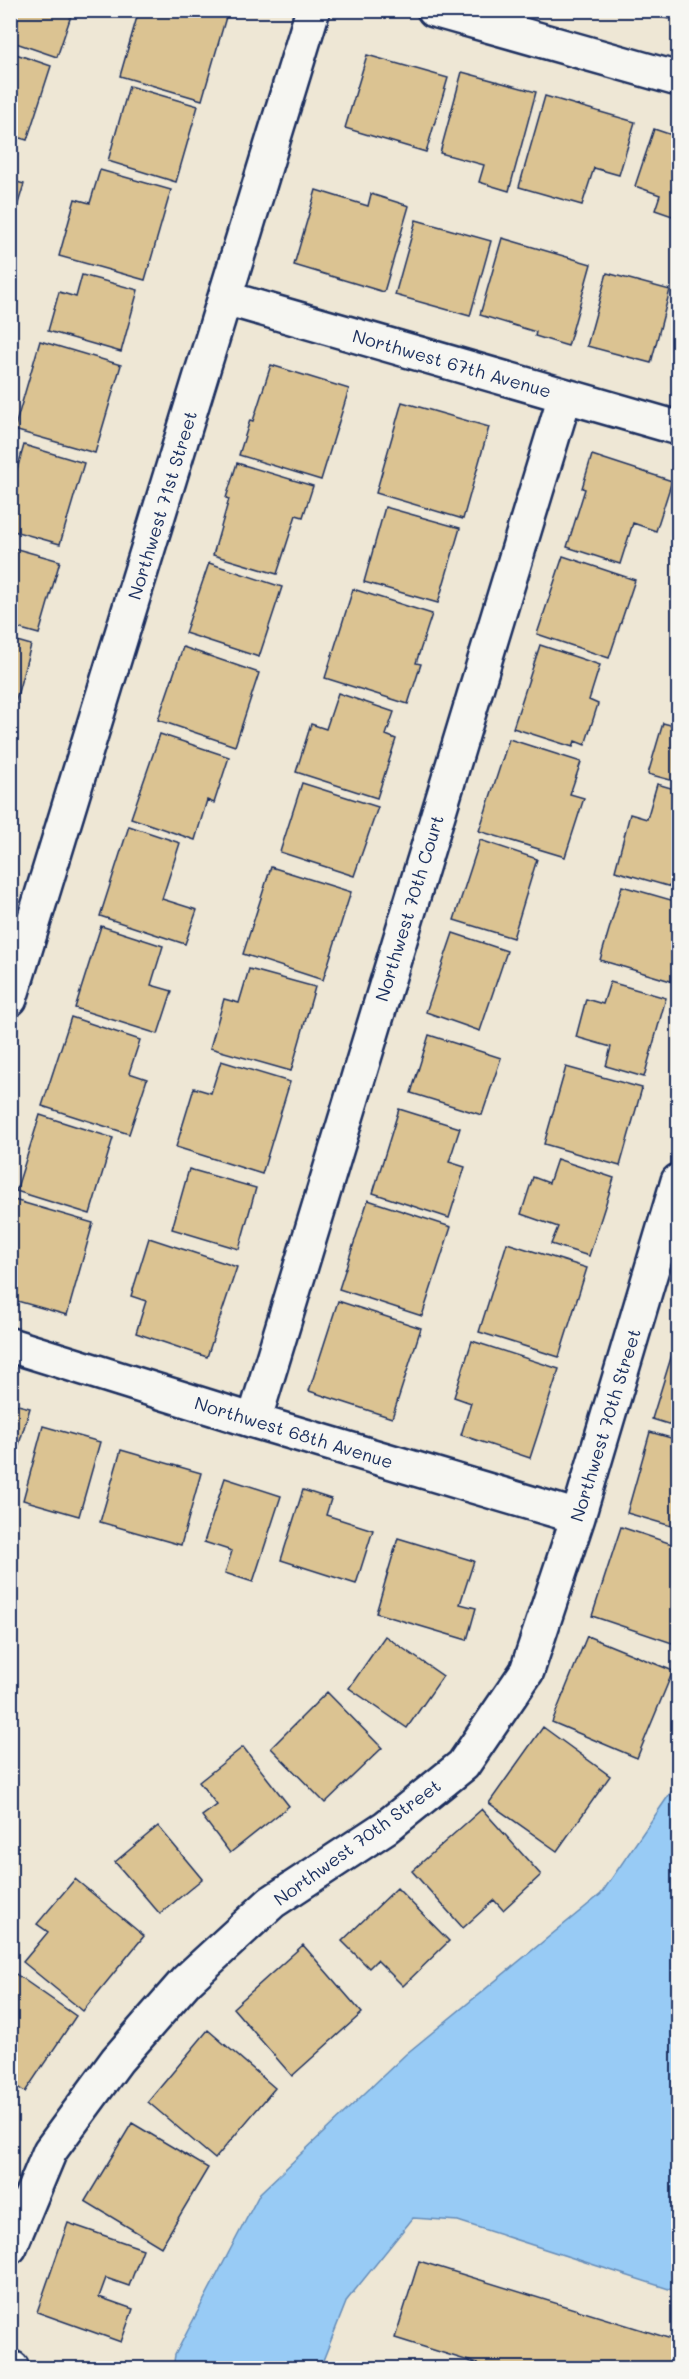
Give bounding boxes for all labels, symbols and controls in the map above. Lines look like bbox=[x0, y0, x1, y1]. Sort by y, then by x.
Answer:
street label: Northwest 67th Avenue bbox=[350, 323, 554, 403]
street label: Northwest 71st Street bbox=[122, 408, 202, 602]
street label: Northwest 70th Court bbox=[369, 812, 449, 1004]
street label: Northwest 70th Street bbox=[564, 1325, 646, 1525]
street label: Northwest 68th Avenue bbox=[192, 1390, 396, 1474]
street label: Northwest 70th Street bbox=[269, 1773, 445, 1911]

